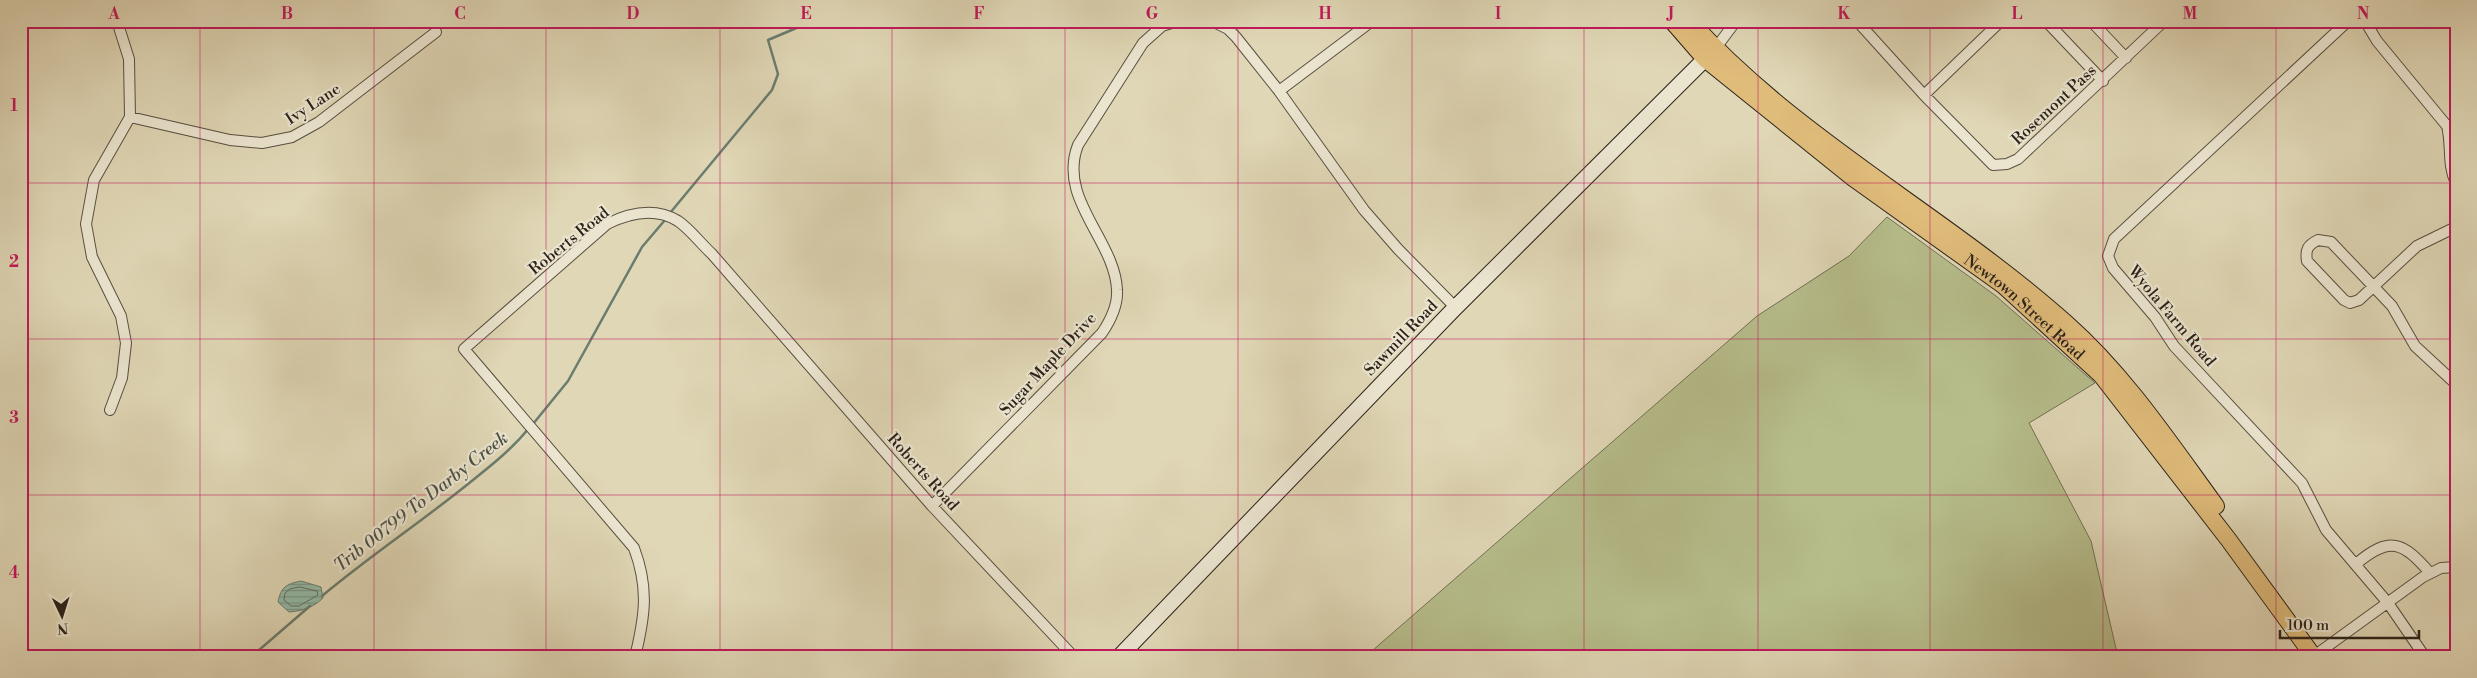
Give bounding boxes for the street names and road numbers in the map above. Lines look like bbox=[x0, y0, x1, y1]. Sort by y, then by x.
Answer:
street label: Rosemont Pass bbox=[2007, 61, 2101, 149]
street label: Ivy Lane bbox=[282, 79, 344, 129]
street label: Roberts Road bbox=[525, 203, 613, 279]
street label: Newtown Street Road bbox=[1960, 250, 2089, 365]
street label: Wyola Farm Road bbox=[2123, 261, 2220, 371]
street label: Sawmill Road bbox=[1360, 296, 1442, 380]
street label: Sugar Maple Drive bbox=[995, 308, 1101, 420]
street label: Roberts Road bbox=[883, 429, 963, 515]

